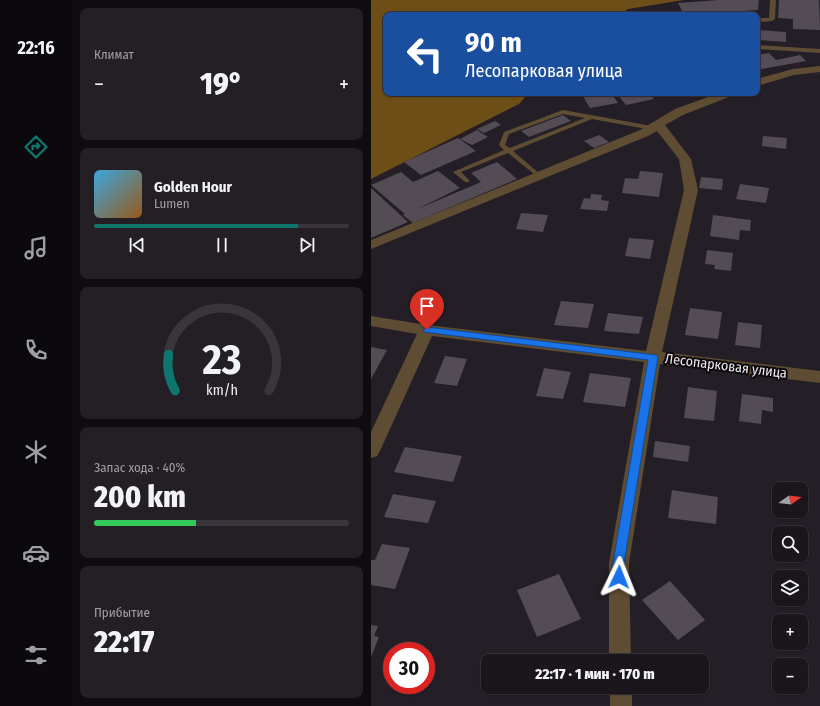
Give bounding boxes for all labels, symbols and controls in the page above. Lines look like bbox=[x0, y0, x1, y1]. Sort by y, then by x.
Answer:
text: 90 m bbox=[465, 26, 522, 59]
icon: left bbox=[399, 28, 451, 80]
text: 22:16 bbox=[17, 37, 55, 59]
text: Климат bbox=[94, 47, 134, 62]
text: Лесопарковая улица bbox=[465, 60, 623, 82]
text: 19° bbox=[200, 66, 243, 102]
text: − bbox=[94, 71, 104, 98]
text: + bbox=[339, 71, 349, 98]
icon: directions bbox=[22, 133, 50, 161]
text: Golden Hour bbox=[154, 178, 232, 196]
text: Lumen bbox=[154, 196, 190, 211]
icon: music bbox=[22, 234, 50, 262]
icon: previous bbox=[126, 234, 148, 256]
icon: pause bbox=[211, 234, 233, 256]
icon: next bbox=[296, 234, 318, 256]
pin bbox=[410, 289, 444, 330]
icon: arrive bbox=[416, 295, 438, 317]
text: 23 bbox=[201, 335, 241, 385]
icon: phone bbox=[22, 336, 50, 364]
street label: Лесопарковая улица bbox=[664, 350, 788, 382]
text: km/h bbox=[206, 382, 237, 399]
icon: climate bbox=[22, 438, 50, 466]
text: Запас хода · 40% bbox=[94, 460, 185, 475]
text: 200 km bbox=[94, 479, 186, 515]
north arrow bbox=[772, 482, 808, 518]
map controls bbox=[772, 482, 808, 694]
button: search bbox=[772, 526, 808, 562]
icon: car bbox=[22, 539, 50, 567]
position arrow bbox=[598, 556, 640, 598]
button: layers bbox=[772, 570, 808, 606]
text: Прибытие bbox=[94, 605, 150, 620]
button: + bbox=[772, 614, 808, 650]
text: 22:17 bbox=[94, 624, 154, 660]
icon: filters bbox=[22, 641, 50, 669]
speed limit sign: 30 bbox=[383, 642, 435, 694]
button: − bbox=[772, 658, 808, 694]
text: 22:17 · 1 мин · 170 m bbox=[535, 665, 655, 683]

